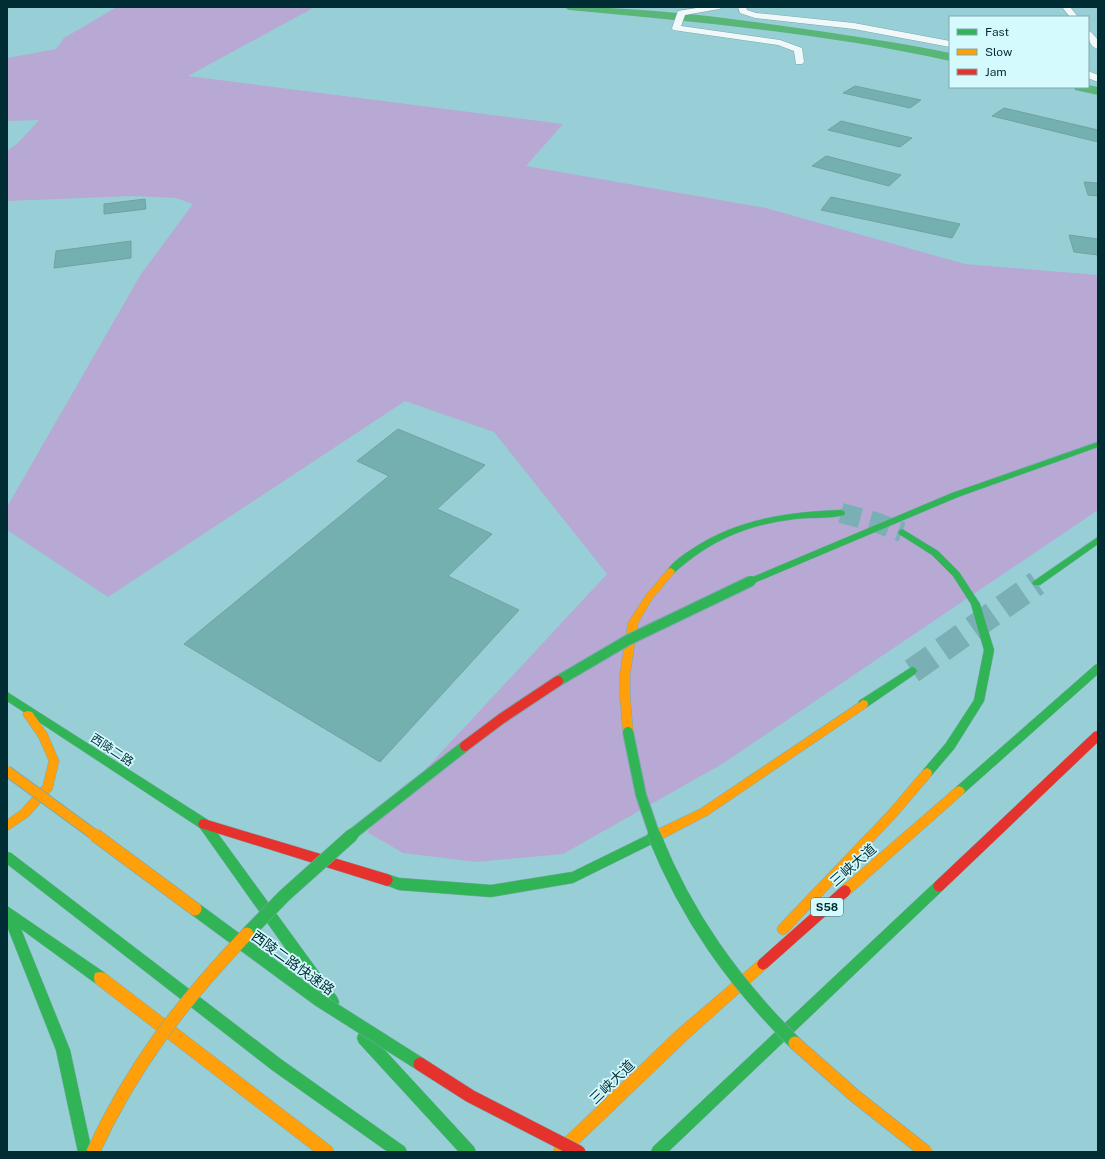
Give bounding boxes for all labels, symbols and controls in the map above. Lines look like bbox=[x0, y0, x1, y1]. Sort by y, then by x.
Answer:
legend bbox=[949, 16, 1089, 88]
text: Fast bbox=[985, 25, 1010, 39]
text: Slow bbox=[985, 45, 1013, 59]
text: Jam bbox=[985, 65, 1007, 79]
street label: 西陵二路 bbox=[88, 731, 136, 769]
street label: 三峡大道 bbox=[827, 841, 879, 889]
road number: S58 bbox=[811, 898, 843, 916]
street label: 西陵二路快速路 bbox=[249, 928, 337, 998]
street label: 三峡大道 bbox=[586, 1057, 638, 1107]

